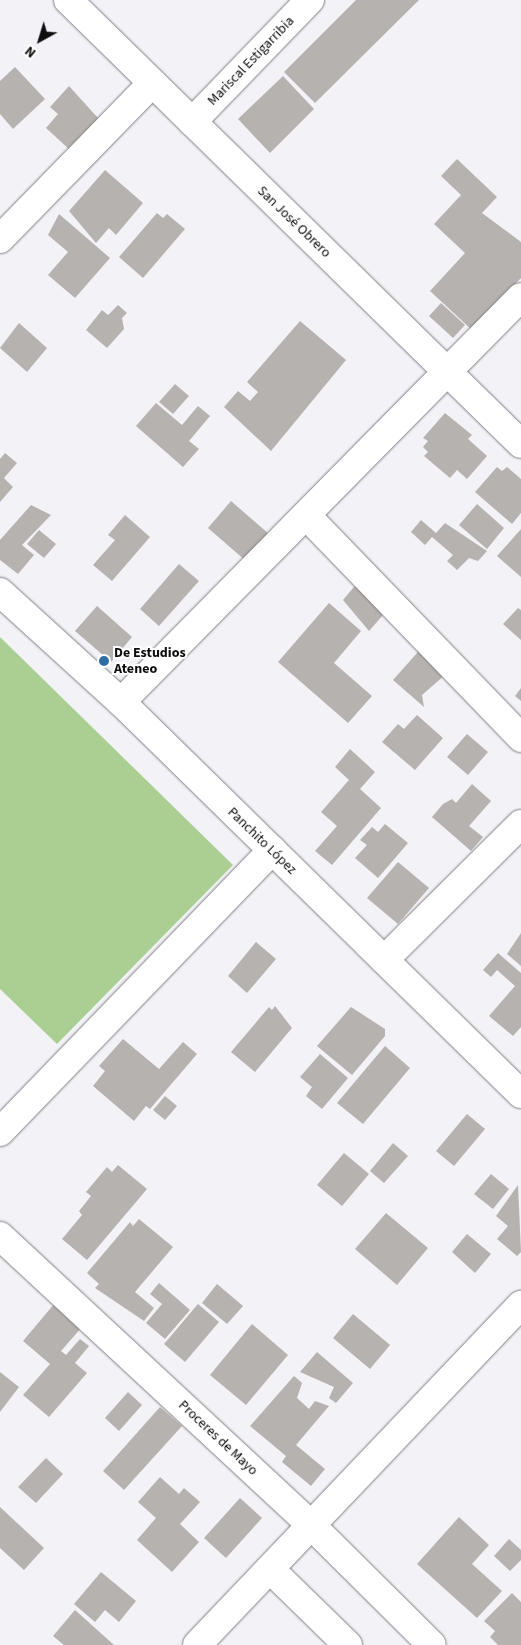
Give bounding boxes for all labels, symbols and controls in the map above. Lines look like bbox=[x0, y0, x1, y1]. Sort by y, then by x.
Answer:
street label: Mariscal Estigarribia bbox=[204, 13, 298, 109]
north arrow bbox=[15, 15, 65, 65]
text: N bbox=[21, 41, 40, 62]
street label: San José Obrero bbox=[254, 183, 334, 261]
place label: De Estudios Ateneo bbox=[114, 645, 186, 678]
marker: De Estudios Ateneo bbox=[98, 655, 110, 667]
street label: Panchito López bbox=[224, 804, 300, 878]
street label: Proceres de Mayo bbox=[175, 1397, 261, 1479]

